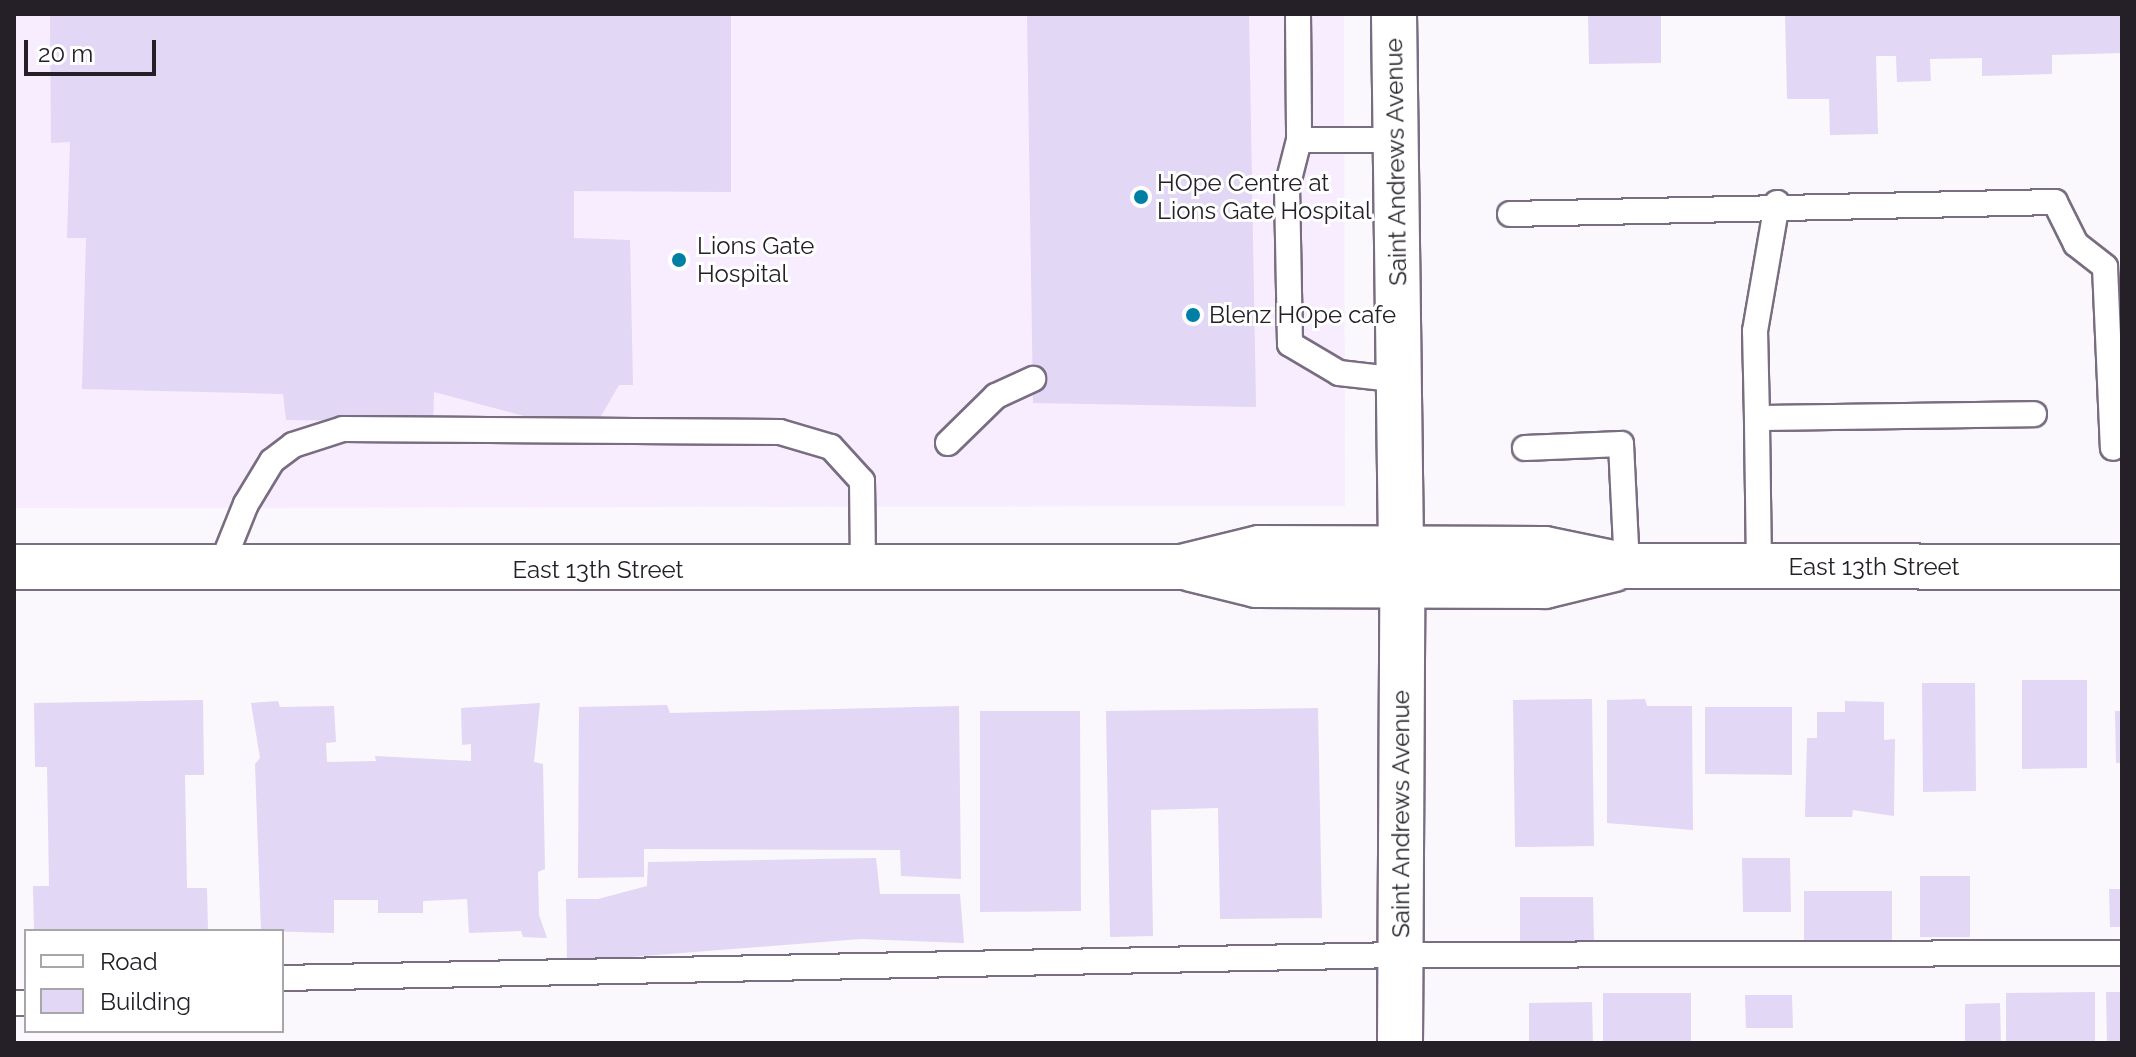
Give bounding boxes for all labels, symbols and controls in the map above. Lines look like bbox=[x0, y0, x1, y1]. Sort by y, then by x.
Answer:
scale bar bbox=[28, 24, 160, 74]
street label: Saint Andrews Avenue bbox=[1379, 37, 1413, 287]
text: 20 m bbox=[38, 39, 93, 68]
place label: HOpe Centre at Lions Gate Hospital bbox=[1157, 169, 1371, 225]
marker: HOpe Centre at Lions Gate Hospital bbox=[1132, 188, 1150, 206]
place label: Lions Gate Hospital bbox=[697, 232, 814, 288]
marker: Lions Gate Hospital bbox=[668, 249, 690, 271]
place label: Blenz HOpe cafe bbox=[1209, 301, 1396, 329]
marker: Blenz HOpe cafe bbox=[1184, 306, 1202, 324]
street label: East 13th Street bbox=[1788, 553, 1960, 581]
street label: East 13th Street bbox=[512, 556, 684, 584]
street label: Saint Andrews Avenue bbox=[1387, 690, 1415, 938]
legend bbox=[24, 929, 284, 1033]
text: Road bbox=[100, 947, 158, 976]
text: Building bbox=[100, 987, 191, 1016]

